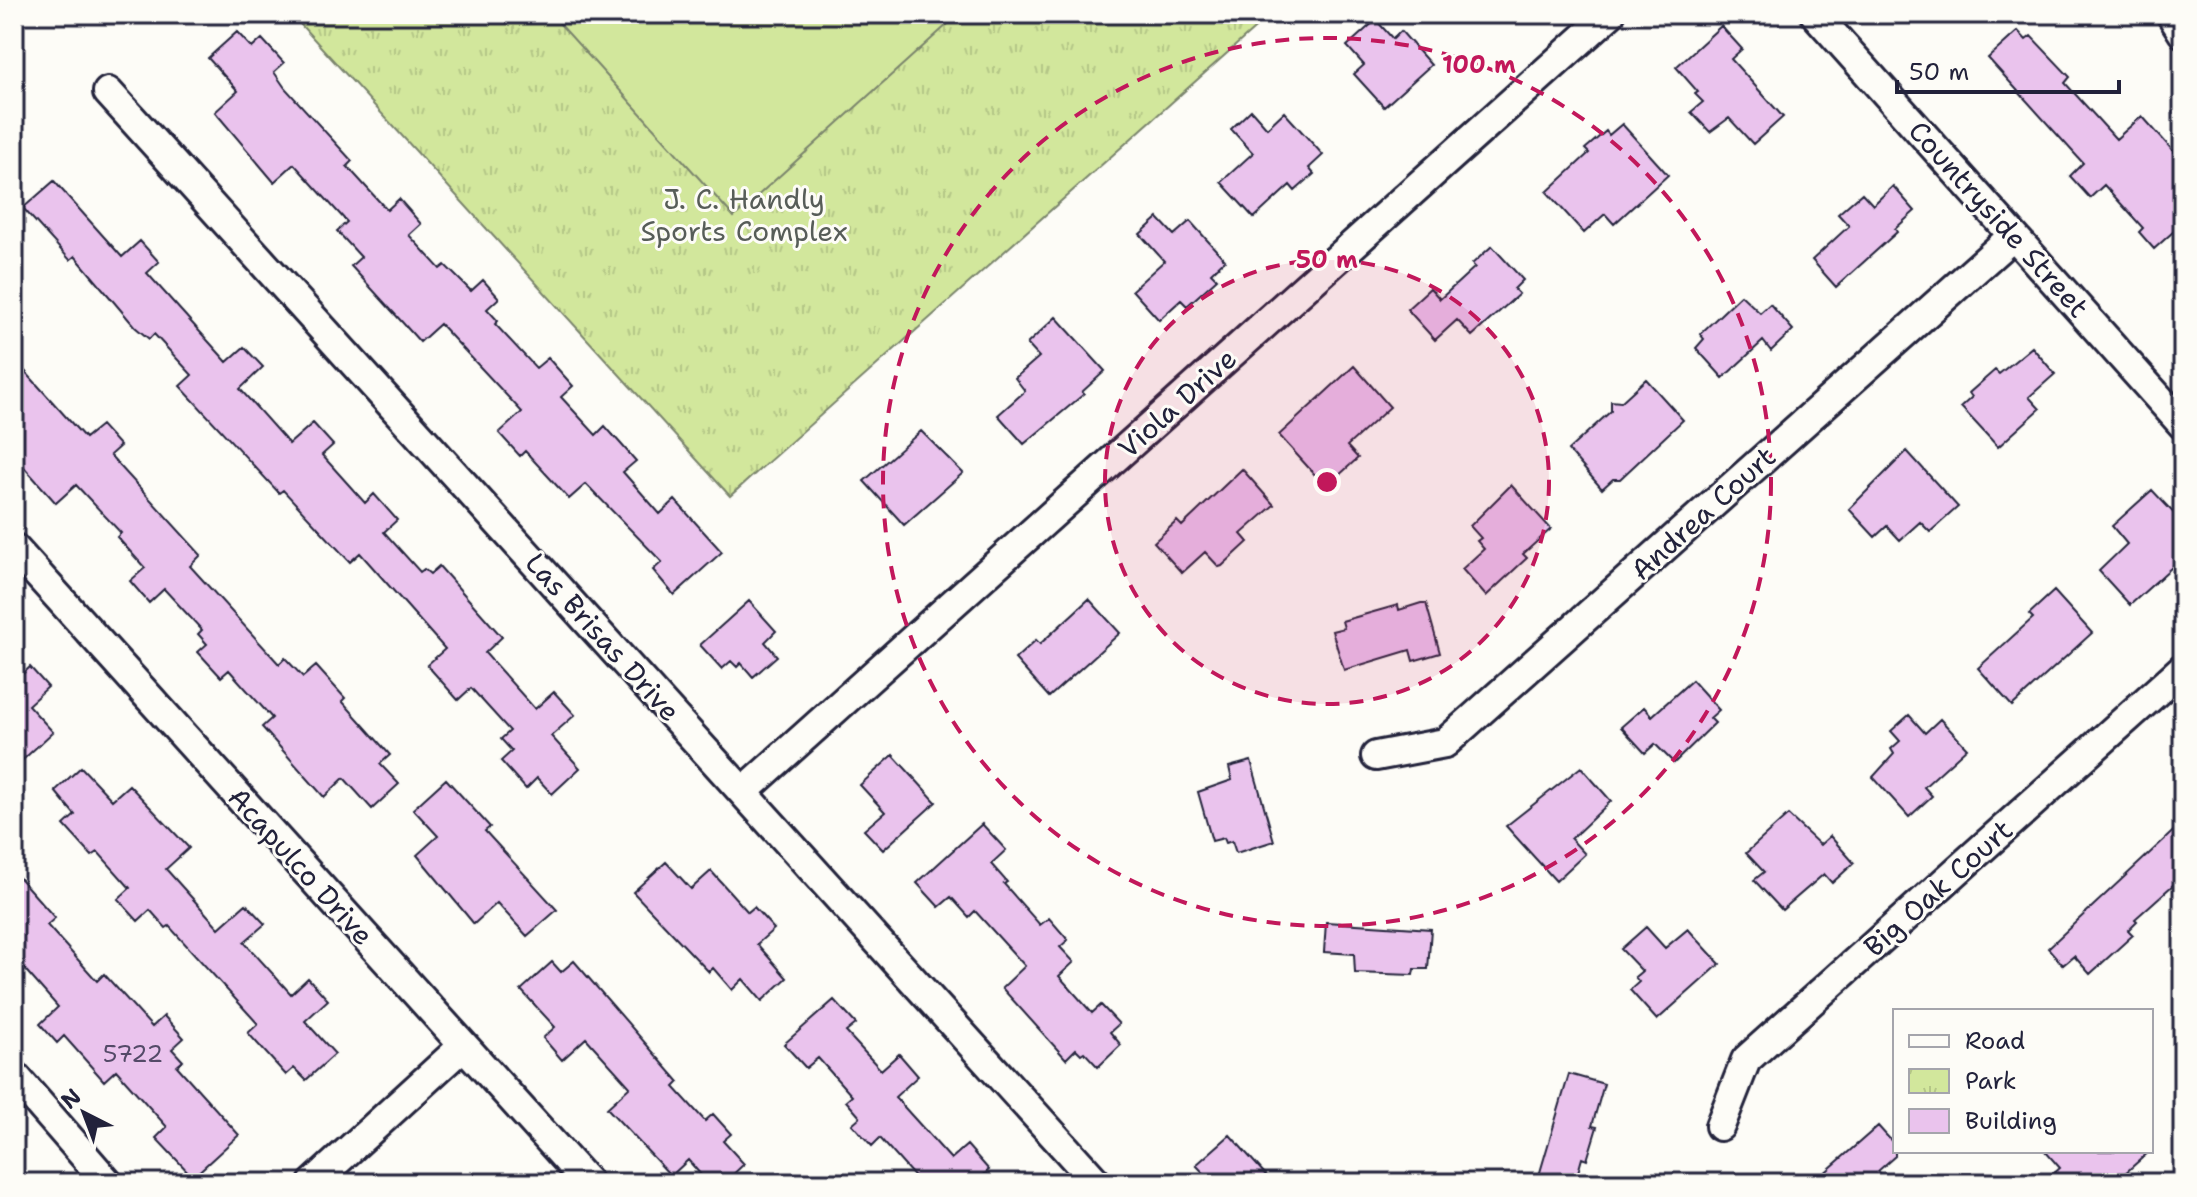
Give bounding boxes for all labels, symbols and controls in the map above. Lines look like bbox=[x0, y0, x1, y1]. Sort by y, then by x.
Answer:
scale bar bbox=[1897, 44, 2119, 94]
text: 100 m bbox=[1442, 49, 1516, 81]
text: 50 m bbox=[1909, 56, 1969, 88]
street label: Countryside Street bbox=[1900, 112, 2098, 326]
park label: J. C. Handly Sports Complex bbox=[640, 180, 848, 250]
text: 50 m bbox=[1296, 244, 1358, 276]
street label: Viola Drive bbox=[1110, 340, 1244, 466]
street label: Andrea Court bbox=[1622, 438, 1784, 588]
centre of rings bbox=[1313, 468, 1341, 496]
street label: Las Brisas Drive bbox=[517, 544, 689, 730]
street label: Acapulco Drive bbox=[220, 779, 382, 953]
street label: Big Oak Court bbox=[1855, 811, 2021, 965]
legend bbox=[1893, 1009, 2153, 1153]
text: Road bbox=[1965, 1025, 2025, 1057]
house number: 5722 bbox=[103, 1038, 163, 1070]
text: Park bbox=[1965, 1065, 2017, 1097]
north arrow bbox=[44, 1073, 124, 1153]
text: N bbox=[55, 1082, 87, 1115]
text: Building bbox=[1965, 1105, 2057, 1137]

